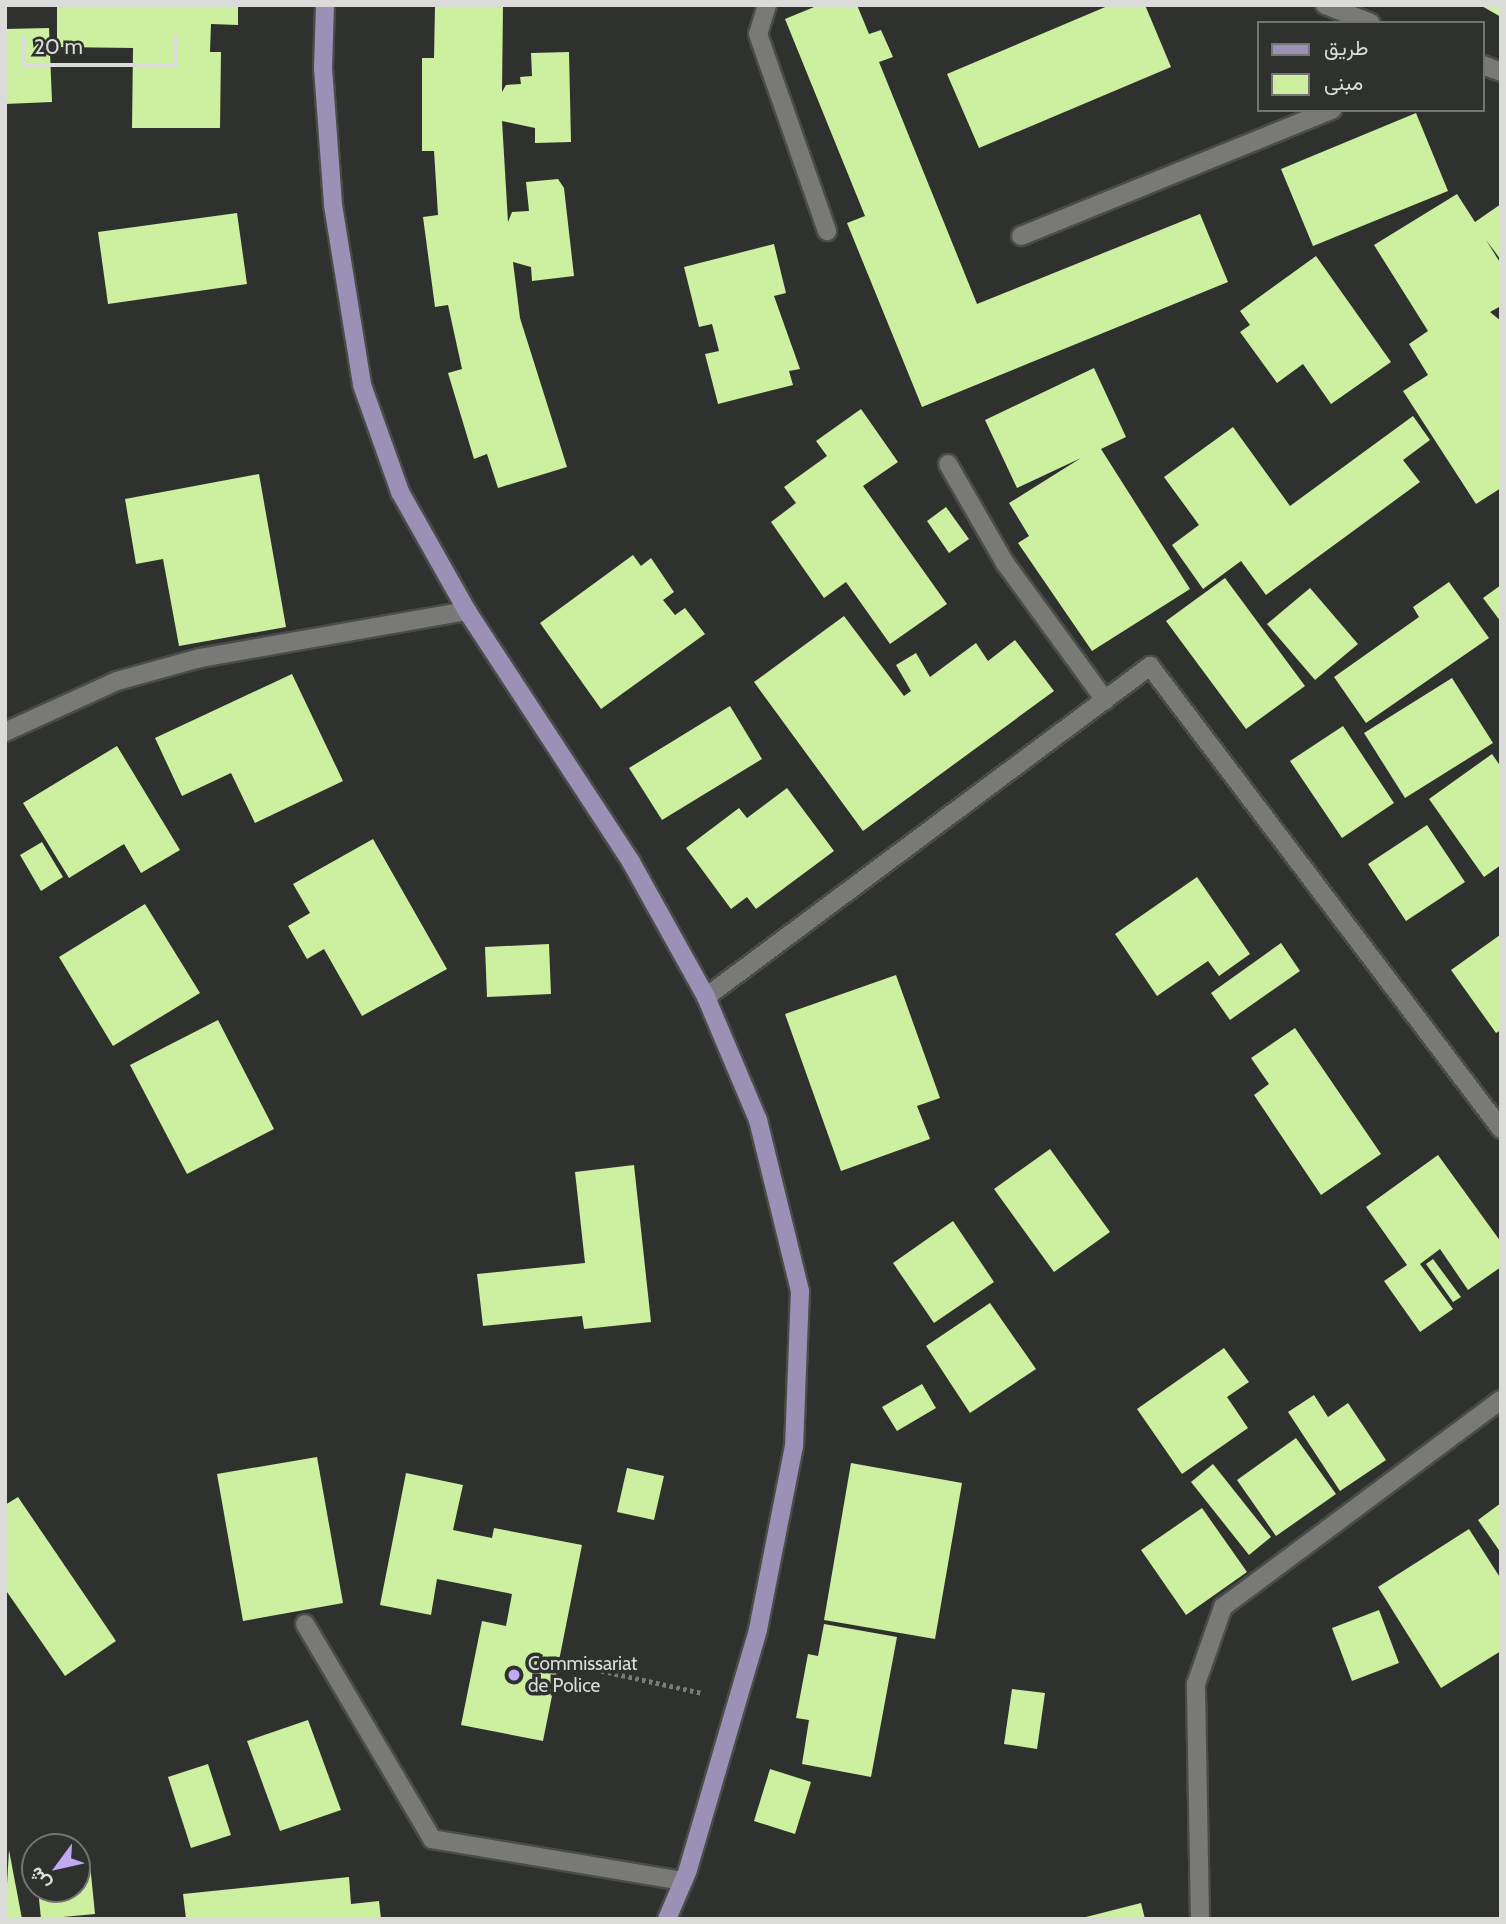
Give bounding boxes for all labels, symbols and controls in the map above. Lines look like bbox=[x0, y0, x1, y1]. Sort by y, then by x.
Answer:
scale bar bbox=[24, 21, 180, 65]
legend bbox=[1258, 21, 1485, 112]
text: 20 m bbox=[34, 34, 83, 59]
text: طريق bbox=[1324, 35, 1369, 60]
text: مبنى bbox=[1324, 70, 1363, 95]
place label: Commissariat de Police bbox=[528, 1653, 637, 1697]
marker: Commissariat de Police bbox=[506, 1667, 522, 1683]
north arrow bbox=[21, 1833, 91, 1903]
text: ش bbox=[24, 1863, 56, 1894]

